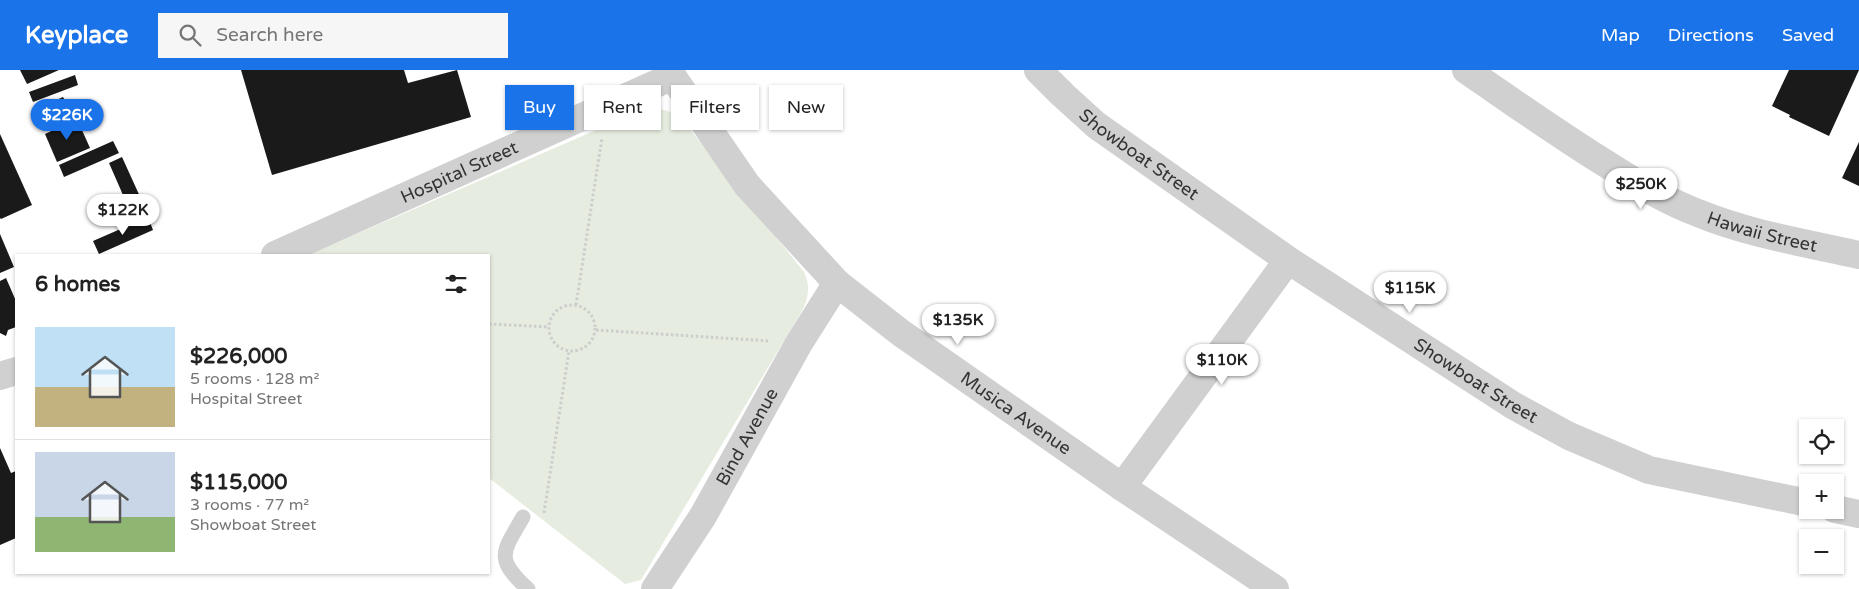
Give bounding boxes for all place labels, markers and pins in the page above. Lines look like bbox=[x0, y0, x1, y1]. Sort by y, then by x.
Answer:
pin: $226K bbox=[32, 98, 102, 141]
pin: $250K bbox=[1606, 168, 1676, 210]
pin: $122K bbox=[88, 194, 158, 236]
pin: $115K bbox=[1375, 272, 1445, 314]
pin: $135K bbox=[923, 304, 993, 346]
pin: $110K bbox=[1187, 344, 1257, 386]

